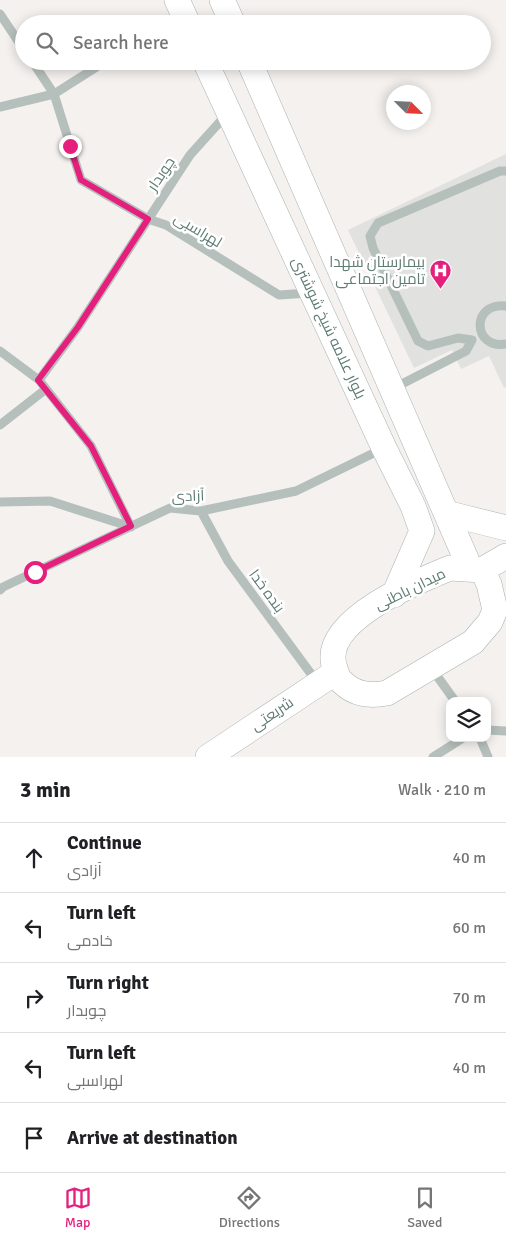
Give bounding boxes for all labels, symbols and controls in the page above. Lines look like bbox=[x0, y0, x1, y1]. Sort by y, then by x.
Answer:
search box bbox=[15, 15, 491, 70]
icon: search bbox=[33, 29, 61, 57]
text: Search here bbox=[73, 31, 169, 55]
north arrow bbox=[386, 85, 431, 130]
route end bbox=[59, 135, 82, 158]
street label: چوبدار bbox=[143, 154, 180, 196]
street label: لهراسبی bbox=[170, 209, 225, 252]
place label: بیمارستان شهدا تامین اجتماعی bbox=[329, 253, 425, 289]
street label: بلوار علامه شیخ شوشتری bbox=[286, 254, 370, 403]
hospital icon: بیمارستان شهدا تامین اجتماعی bbox=[429, 259, 453, 290]
street label: آزادی bbox=[171, 486, 205, 507]
route start bbox=[24, 561, 47, 584]
street label: میدان باطنی bbox=[372, 564, 449, 615]
street label: بنده خدا bbox=[245, 566, 289, 616]
street label: شریعتی bbox=[247, 693, 297, 736]
map controls bbox=[446, 697, 491, 742]
button: layers bbox=[446, 697, 491, 742]
text: 3 min bbox=[20, 777, 71, 803]
text: Walk · 210 m bbox=[398, 780, 486, 800]
text: Continue bbox=[67, 831, 142, 855]
icon: ahead bbox=[20, 844, 48, 872]
text: 40 m bbox=[452, 848, 486, 868]
text: آزادی bbox=[67, 861, 102, 881]
text: Turn left bbox=[67, 901, 136, 925]
icon: left bbox=[20, 914, 48, 942]
text: 60 m bbox=[452, 918, 486, 938]
text: خادمی bbox=[67, 931, 113, 951]
text: Turn right bbox=[67, 971, 149, 995]
icon: right bbox=[20, 984, 48, 1012]
text: 70 m bbox=[452, 988, 486, 1008]
text: چوبدار bbox=[67, 1001, 106, 1021]
text: Turn left bbox=[67, 1041, 136, 1065]
icon: left bbox=[20, 1054, 48, 1082]
text: 40 m bbox=[452, 1058, 486, 1078]
text: لهراسبی bbox=[67, 1071, 123, 1091]
icon: arrive bbox=[20, 1124, 48, 1152]
text: Arrive at destination bbox=[67, 1126, 238, 1150]
tab: Map bbox=[64, 1184, 92, 1231]
tab: Directions bbox=[219, 1184, 280, 1231]
tab: Saved bbox=[407, 1184, 442, 1231]

